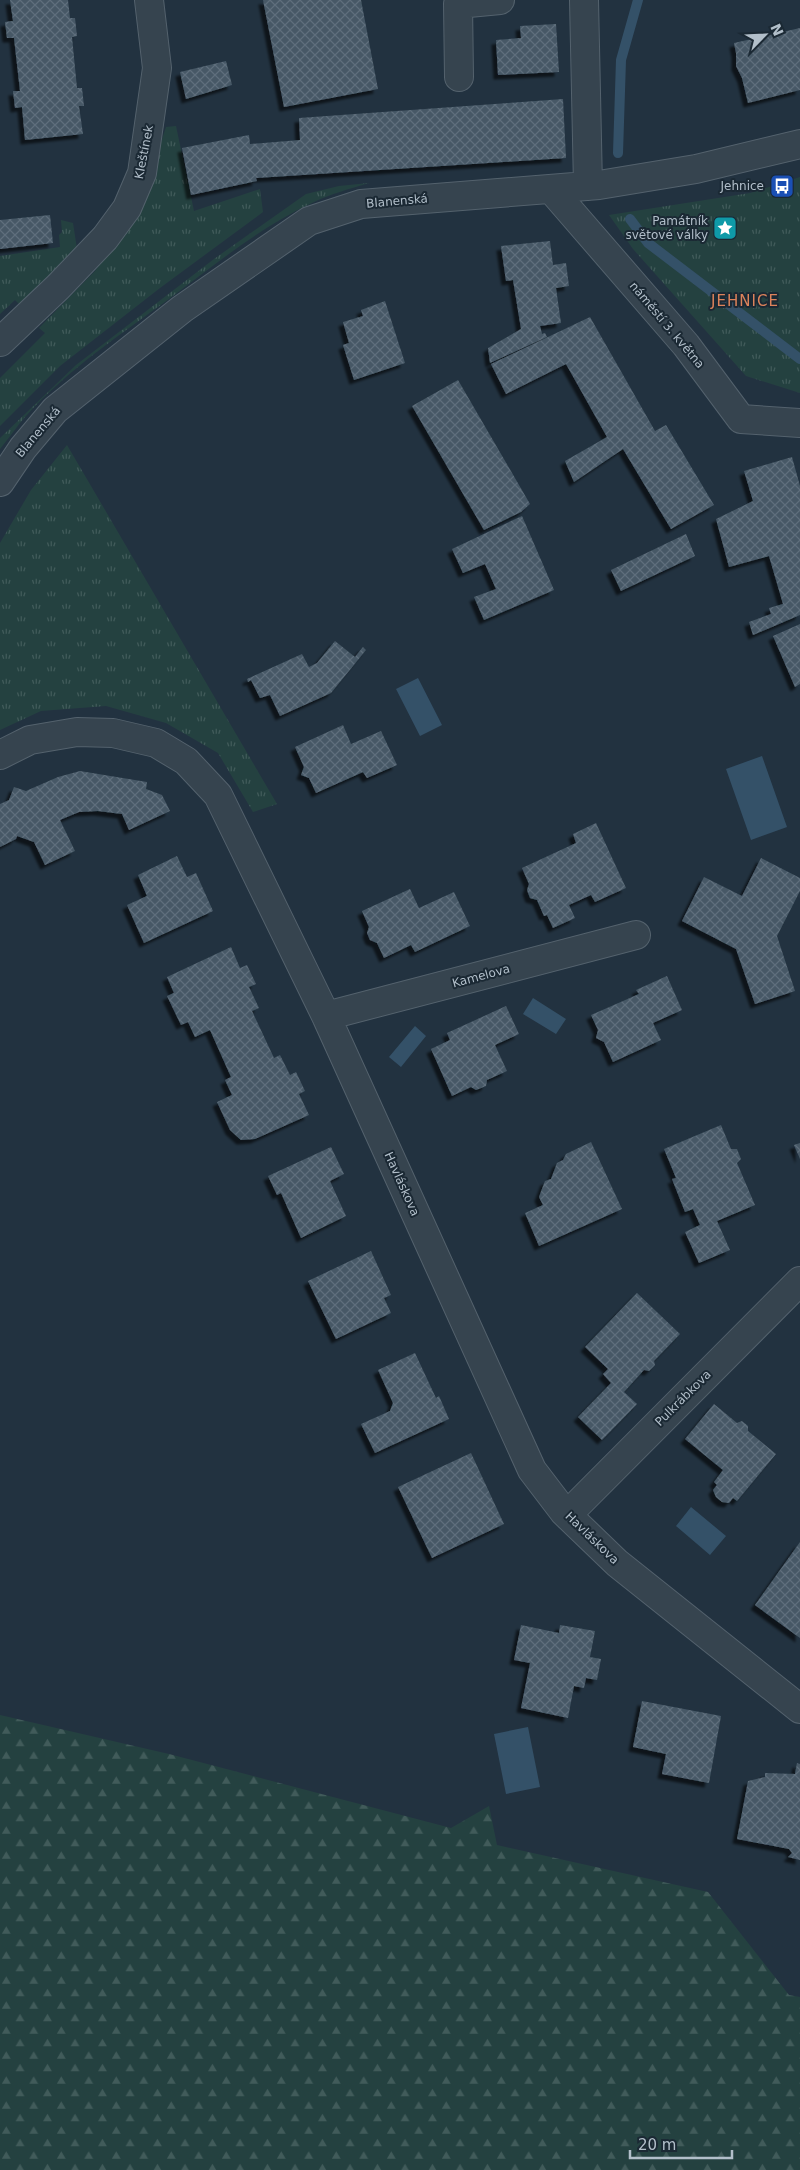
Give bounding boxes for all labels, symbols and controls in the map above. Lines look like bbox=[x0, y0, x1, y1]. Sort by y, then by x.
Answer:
north arrow bbox=[740, 10, 790, 60]
text: N bbox=[767, 21, 787, 38]
street label: Kleštínek bbox=[132, 124, 156, 180]
bus stop icon: Jehnice bbox=[769, 173, 795, 199]
place label: Jehnice bbox=[720, 179, 764, 193]
street label: Blanenská bbox=[366, 191, 428, 211]
place label: Památník světové války bbox=[626, 214, 708, 242]
place icon: Památník světové války bbox=[712, 215, 738, 241]
street label: náměstí 3. května bbox=[627, 279, 707, 371]
district label: JEHNICE bbox=[710, 292, 779, 310]
street label: Blanenská bbox=[13, 404, 63, 460]
street label: Kamelova bbox=[451, 962, 511, 990]
street label: Havláskova bbox=[382, 1150, 422, 1218]
street label: Pulkrábkova bbox=[652, 1367, 714, 1429]
street label: Havláskova bbox=[562, 1509, 622, 1567]
scale bar bbox=[630, 2128, 732, 2160]
text: 20 m bbox=[638, 2136, 676, 2154]

